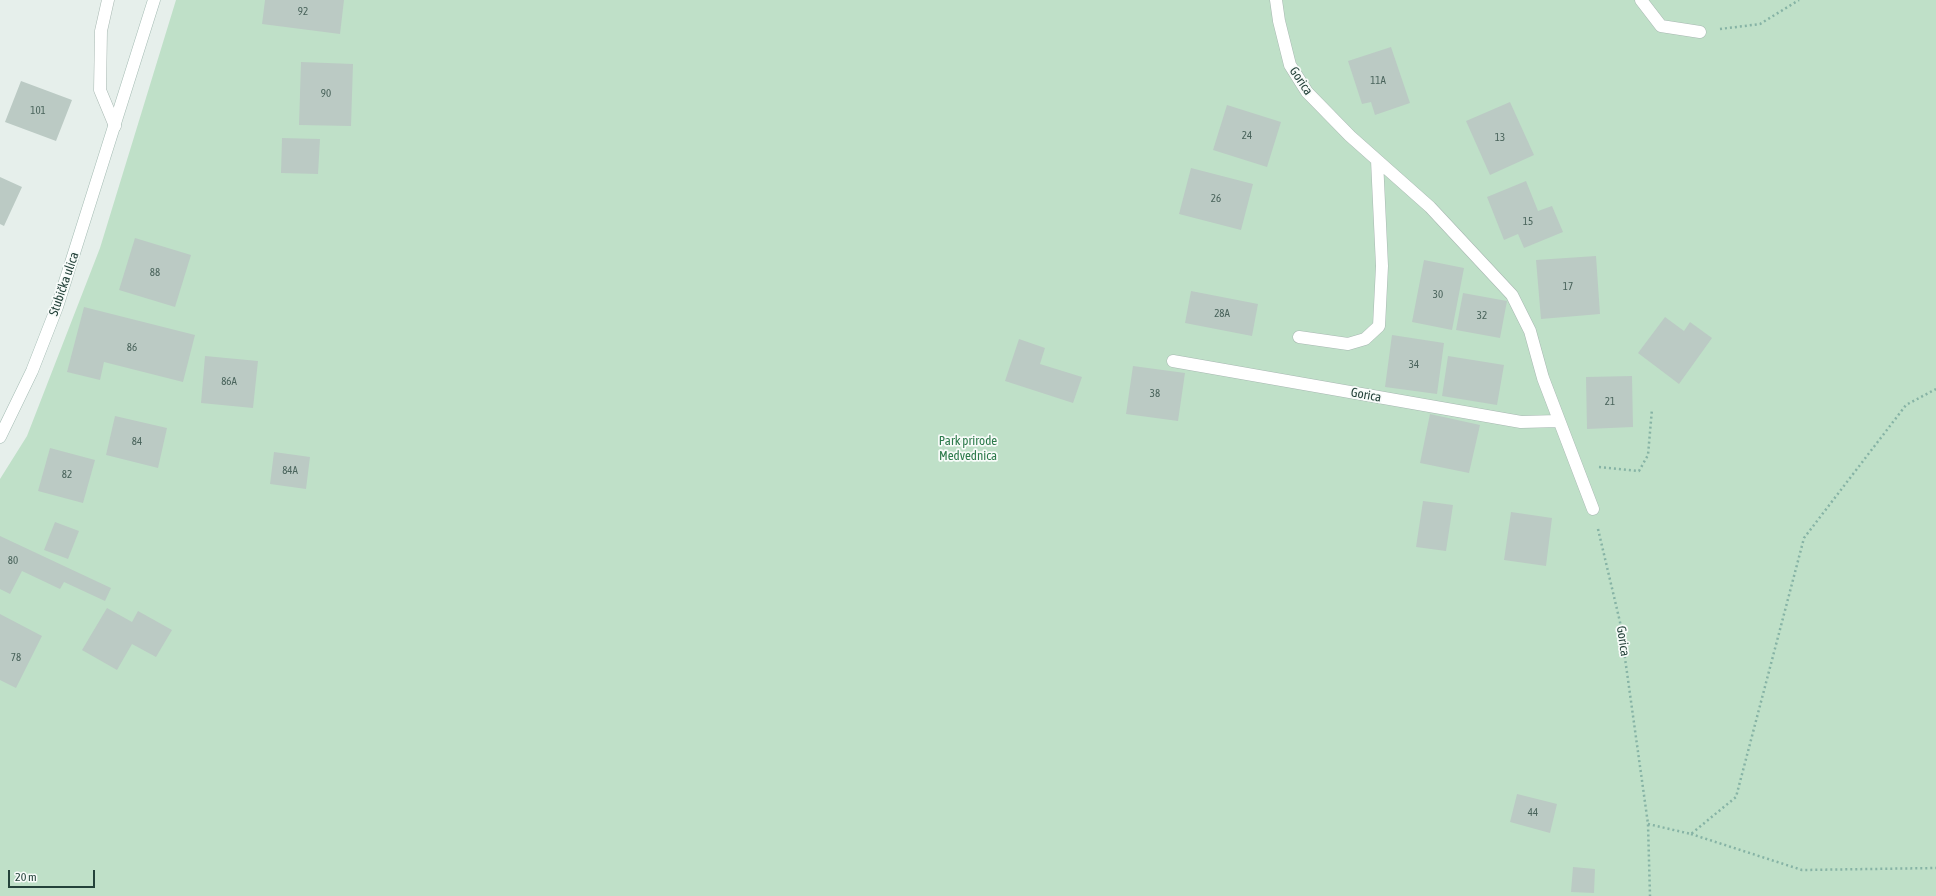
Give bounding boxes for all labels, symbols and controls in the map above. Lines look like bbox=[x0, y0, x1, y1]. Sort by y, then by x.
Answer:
house number: 92 bbox=[298, 5, 308, 19]
street label: Gorica bbox=[1286, 64, 1316, 98]
house number: 11A bbox=[1370, 74, 1386, 88]
house number: 90 bbox=[321, 87, 331, 101]
house number: 101 bbox=[30, 104, 46, 118]
house number: 24 bbox=[1242, 129, 1252, 143]
house number: 13 bbox=[1495, 131, 1505, 145]
house number: 26 bbox=[1211, 192, 1221, 206]
house number: 15 bbox=[1523, 215, 1533, 229]
street label: Stubička ulica bbox=[46, 250, 82, 318]
house number: 88 bbox=[150, 266, 160, 280]
house number: 17 bbox=[1563, 280, 1573, 294]
house number: 30 bbox=[1433, 288, 1443, 302]
house number: 28A bbox=[1214, 307, 1230, 321]
house number: 32 bbox=[1477, 309, 1487, 323]
house number: 86 bbox=[127, 341, 137, 355]
house number: 34 bbox=[1409, 358, 1419, 372]
house number: 86A bbox=[221, 375, 237, 389]
street label: Gorica bbox=[1350, 385, 1382, 405]
house number: 38 bbox=[1150, 387, 1160, 401]
house number: 21 bbox=[1605, 395, 1615, 409]
park label: Park prirode Medvednica bbox=[939, 433, 997, 464]
house number: 84 bbox=[132, 435, 142, 449]
house number: 84A bbox=[282, 464, 298, 478]
house number: 82 bbox=[62, 468, 72, 482]
house number: 80 bbox=[8, 554, 18, 568]
street label: Gorica bbox=[1613, 625, 1633, 657]
house number: 78 bbox=[11, 651, 21, 665]
house number: 44 bbox=[1528, 806, 1538, 820]
scale bar bbox=[10, 862, 97, 888]
text: 20 m bbox=[15, 870, 37, 884]

